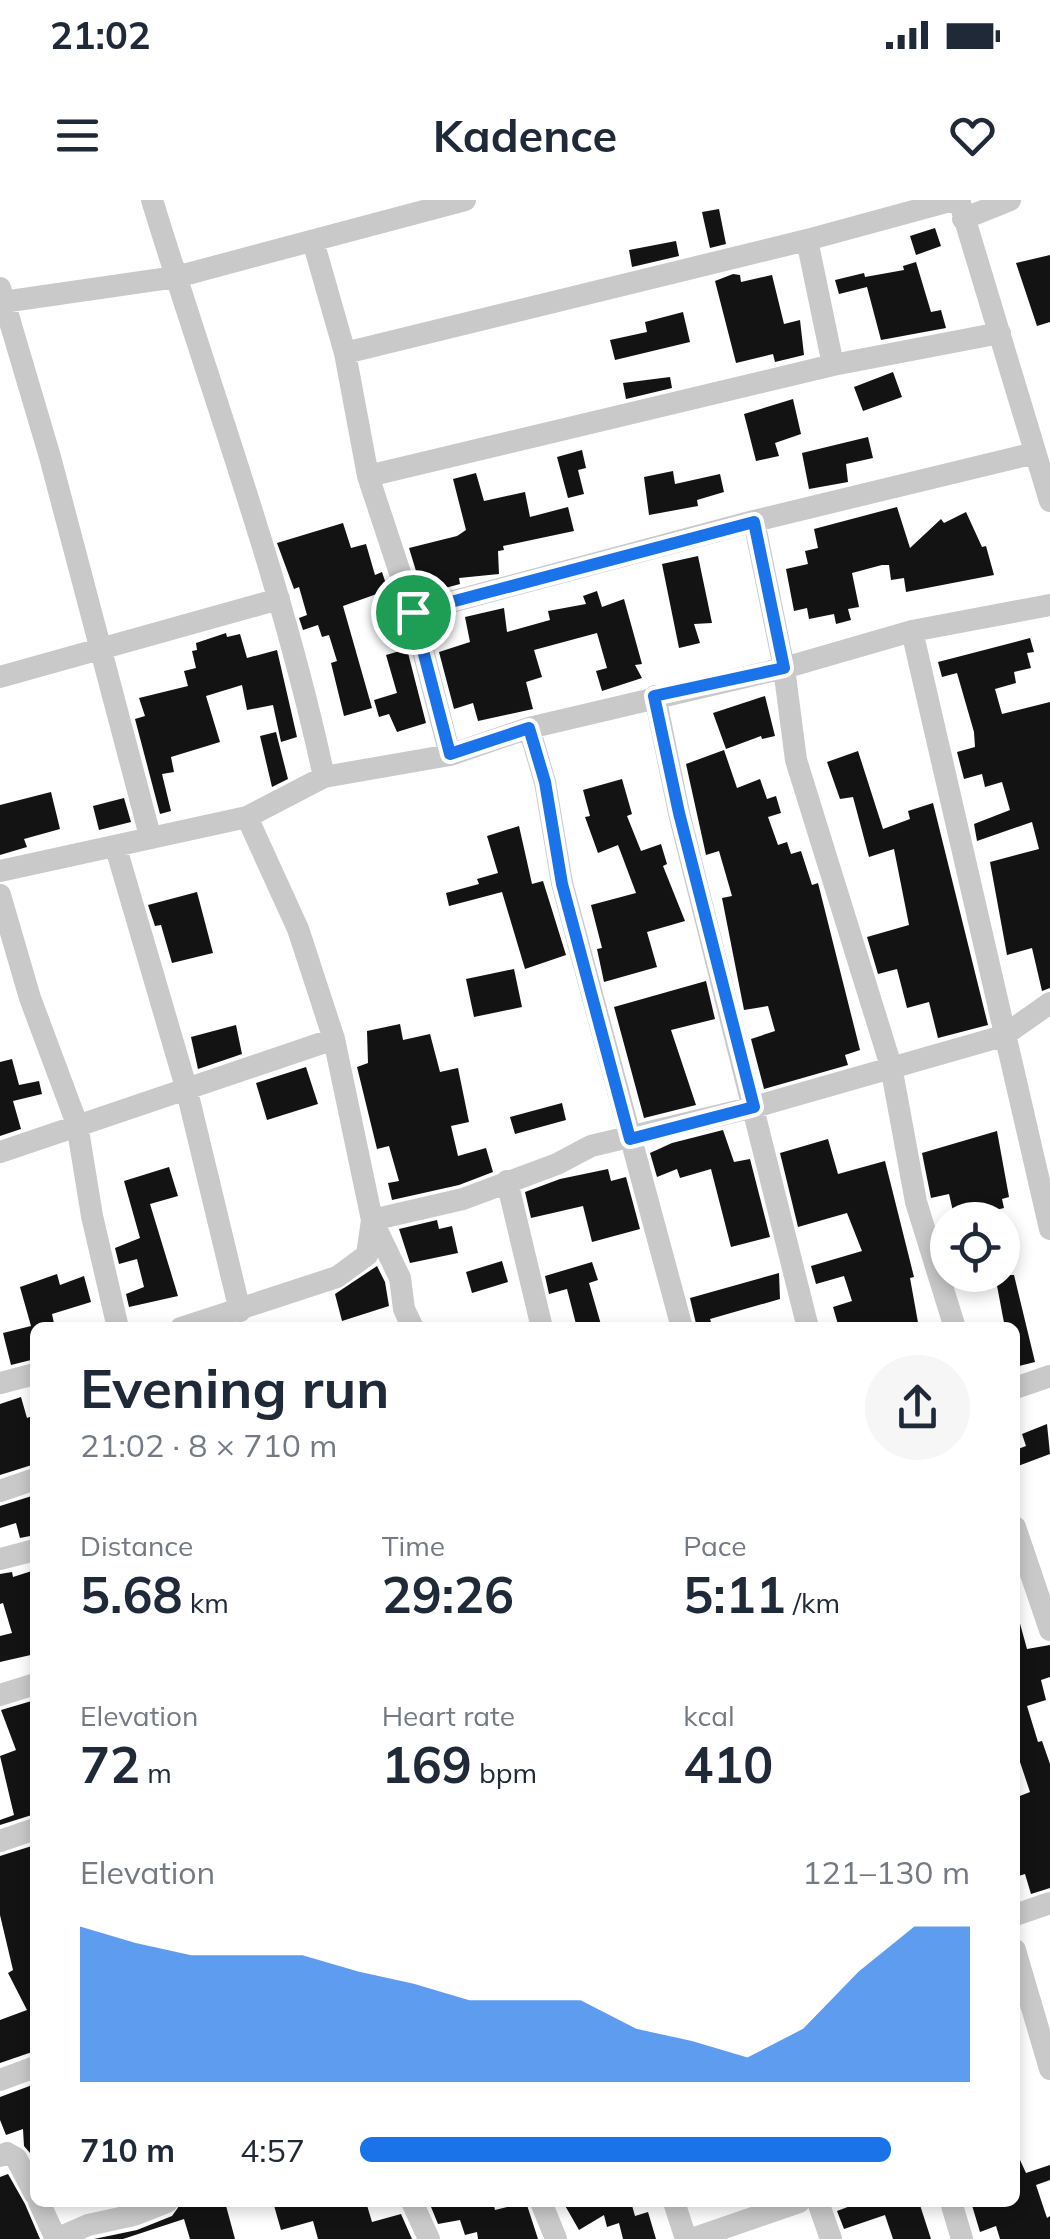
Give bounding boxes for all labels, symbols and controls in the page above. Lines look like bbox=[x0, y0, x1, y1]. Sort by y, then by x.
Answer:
text: 21:02 bbox=[50, 11, 151, 59]
text: Kadence bbox=[433, 107, 617, 163]
icon: menu bbox=[50, 108, 105, 163]
icon: heart bbox=[945, 108, 1000, 163]
pin bbox=[371, 570, 456, 655]
icon: arrive bbox=[386, 585, 441, 640]
map controls bbox=[930, 1202, 1020, 1292]
button: locate bbox=[930, 1202, 1020, 1292]
text: Evening run bbox=[80, 1353, 389, 1422]
button: share bbox=[865, 1355, 970, 1460]
text: 21:02 · 8 × 710 m bbox=[80, 1425, 337, 1465]
text: Distance bbox=[80, 1528, 193, 1563]
text: Time bbox=[382, 1528, 445, 1563]
text: Pace bbox=[683, 1528, 747, 1563]
text: 5.68 bbox=[80, 1563, 182, 1626]
text: 29:26 bbox=[382, 1563, 514, 1626]
text: 5:11 bbox=[683, 1563, 786, 1626]
text: km bbox=[182, 1585, 229, 1620]
text: /km bbox=[786, 1585, 840, 1620]
text: Elevation bbox=[80, 1698, 198, 1733]
text: Heart rate bbox=[382, 1698, 515, 1733]
text: kcal bbox=[683, 1698, 735, 1733]
text: 72 bbox=[80, 1733, 140, 1796]
text: 169 bbox=[382, 1733, 472, 1796]
text: 410 bbox=[683, 1733, 773, 1796]
text: m bbox=[140, 1755, 172, 1790]
text: bpm bbox=[472, 1755, 537, 1790]
text: Elevation bbox=[80, 1852, 215, 1892]
text: 121–130 m bbox=[802, 1852, 970, 1892]
text: 710 m bbox=[80, 2130, 175, 2170]
text: 4:57 bbox=[240, 2130, 305, 2170]

